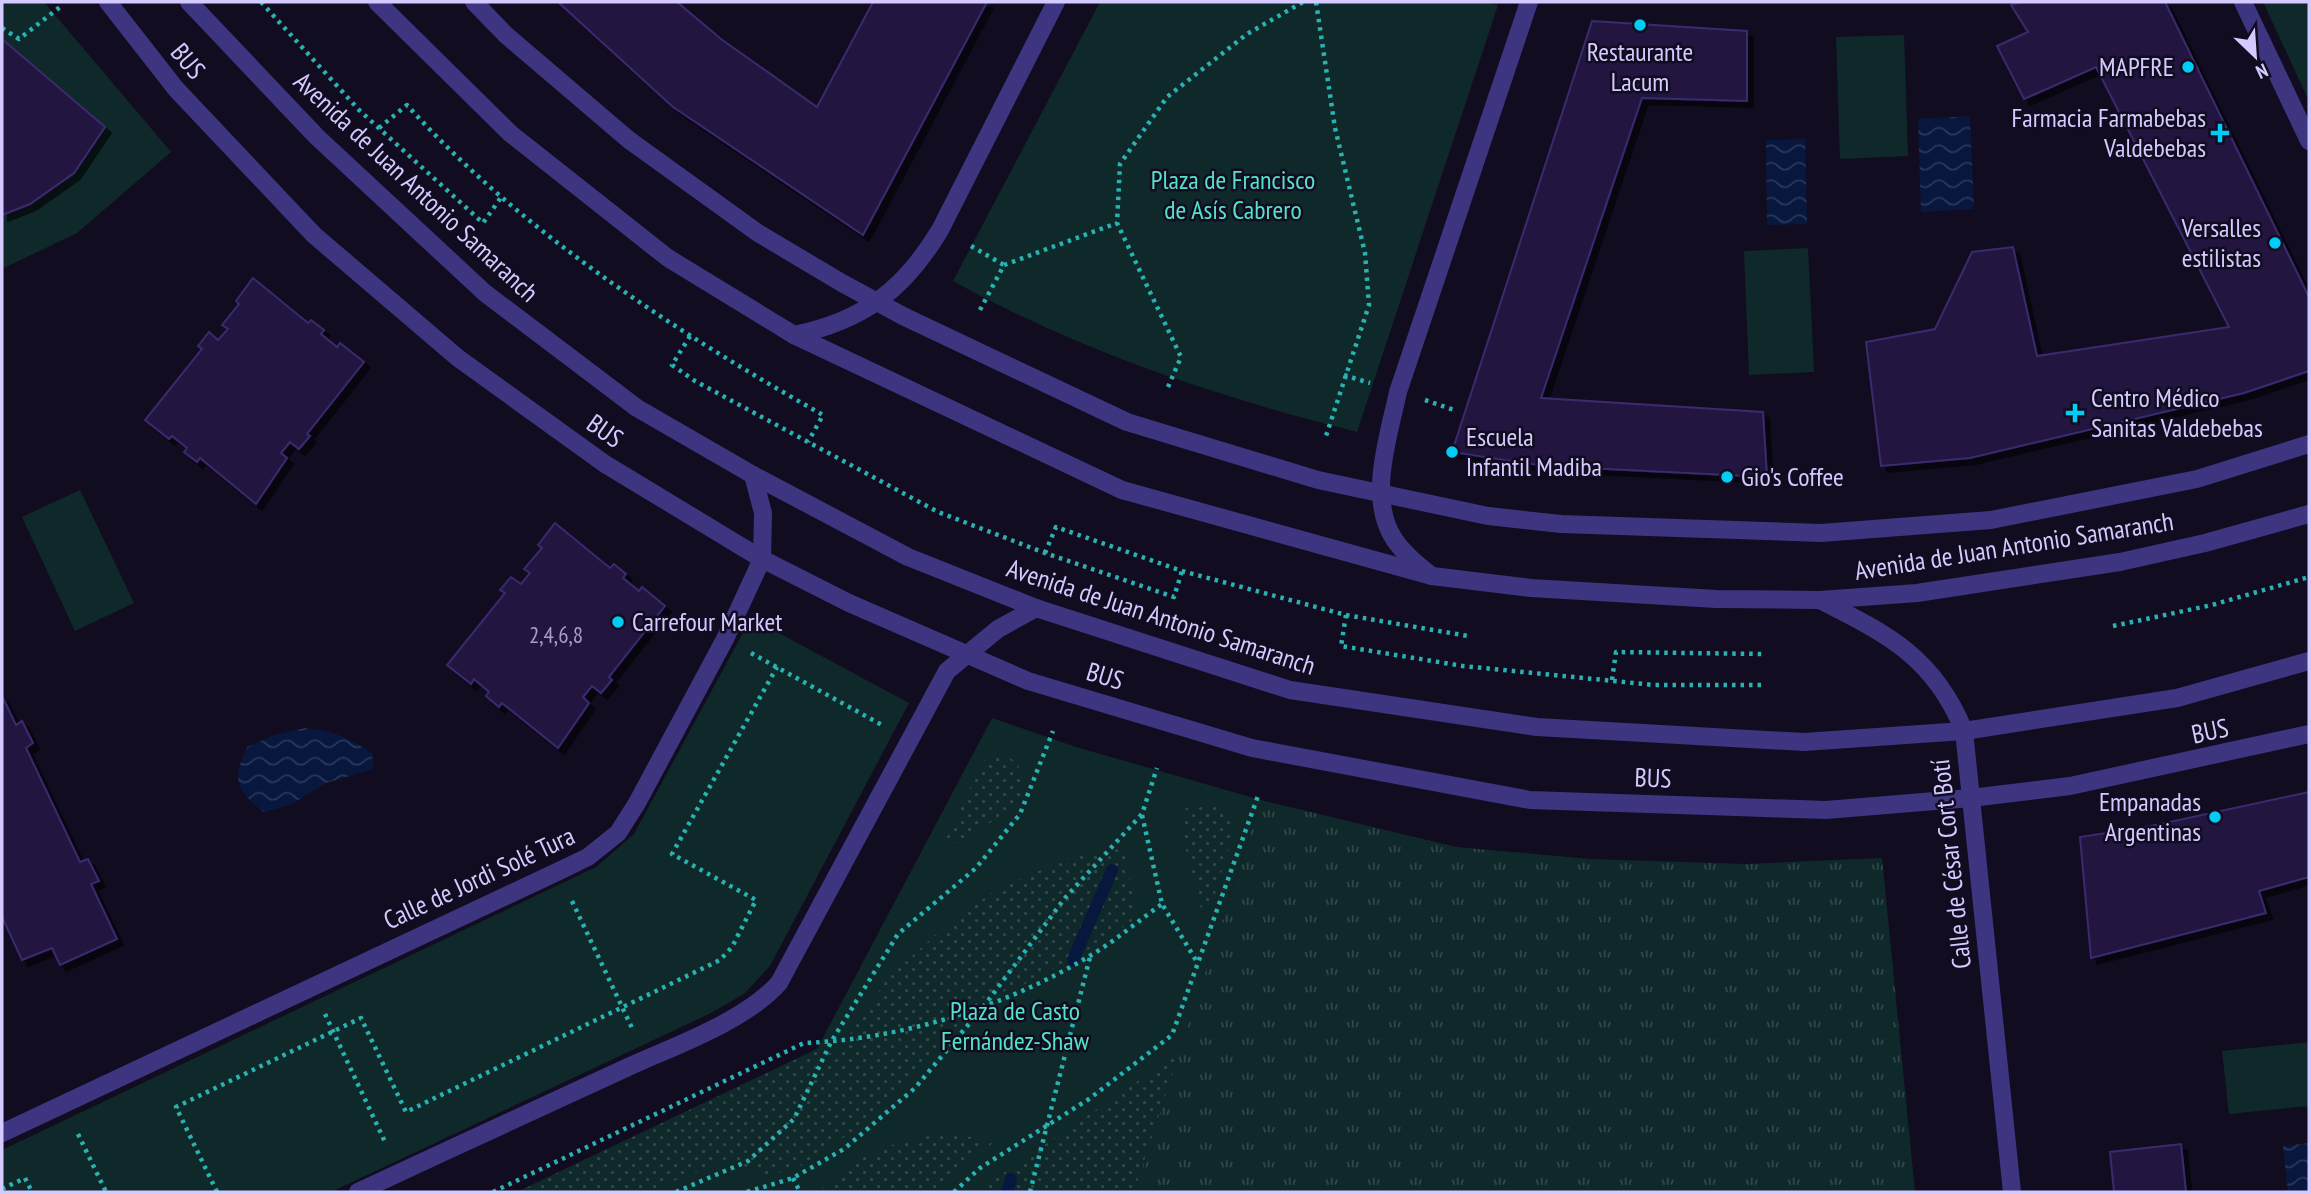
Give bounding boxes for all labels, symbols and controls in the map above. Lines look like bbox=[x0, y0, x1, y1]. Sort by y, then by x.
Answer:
marker: Restaurante Lacum bbox=[1632, 17, 1648, 33]
north arrow bbox=[2220, 21, 2290, 91]
place label: Restaurante Lacum bbox=[1587, 35, 1693, 98]
street label: BUS bbox=[164, 36, 213, 85]
place label: MAPFRE bbox=[2099, 50, 2174, 83]
text: N bbox=[2252, 58, 2272, 84]
marker: MAPFRE bbox=[2180, 59, 2196, 75]
street label: Avenida de Juan Antonio Samaranch bbox=[287, 65, 545, 309]
place label: Farmacia Farmabebas Valdebebas bbox=[2012, 101, 2206, 164]
marker: Farmacia Farmabebas Valdebebas bbox=[2212, 125, 2228, 141]
park label: Plaza de Francisco de Asís Cabrero bbox=[1151, 163, 1315, 226]
place label: Versalles estilistas bbox=[2181, 211, 2261, 274]
marker: Versalles estilistas bbox=[2267, 235, 2283, 251]
place label: Centro Médico Sanitas Valdebebas bbox=[2091, 381, 2263, 444]
marker: Centro Médico Sanitas Valdebebas bbox=[2065, 403, 2085, 423]
street label: BUS bbox=[581, 406, 630, 455]
place label: Escuela Infantil Madiba bbox=[1466, 420, 1602, 483]
marker: Escuela Infantil Madiba bbox=[1444, 444, 1460, 460]
place label: Gio's Coffee bbox=[1741, 460, 1844, 493]
marker: Gio's Coffee bbox=[1719, 469, 1735, 485]
street label: Avenida de Juan Antonio Samaranch bbox=[1852, 504, 2176, 587]
street label: Avenida de Juan Antonio Samaranch bbox=[1003, 551, 1320, 682]
place label: Carrefour Market bbox=[632, 605, 782, 638]
marker: Carrefour Market bbox=[610, 614, 626, 630]
house number: 2,4,6,8 bbox=[529, 620, 583, 649]
street label: BUS bbox=[1083, 654, 1128, 697]
street label: BUS bbox=[2188, 711, 2231, 750]
street label: Calle de César Cort Botí bbox=[1923, 757, 1978, 971]
street label: BUS bbox=[1634, 760, 1672, 795]
place label: Empanadas Argentinas bbox=[2099, 785, 2201, 848]
marker: Empanadas Argentinas bbox=[2207, 809, 2223, 825]
street label: Calle de Jordi Solé Tura bbox=[378, 819, 580, 936]
park label: Plaza de Casto Fernández-Shaw bbox=[941, 994, 1090, 1057]

